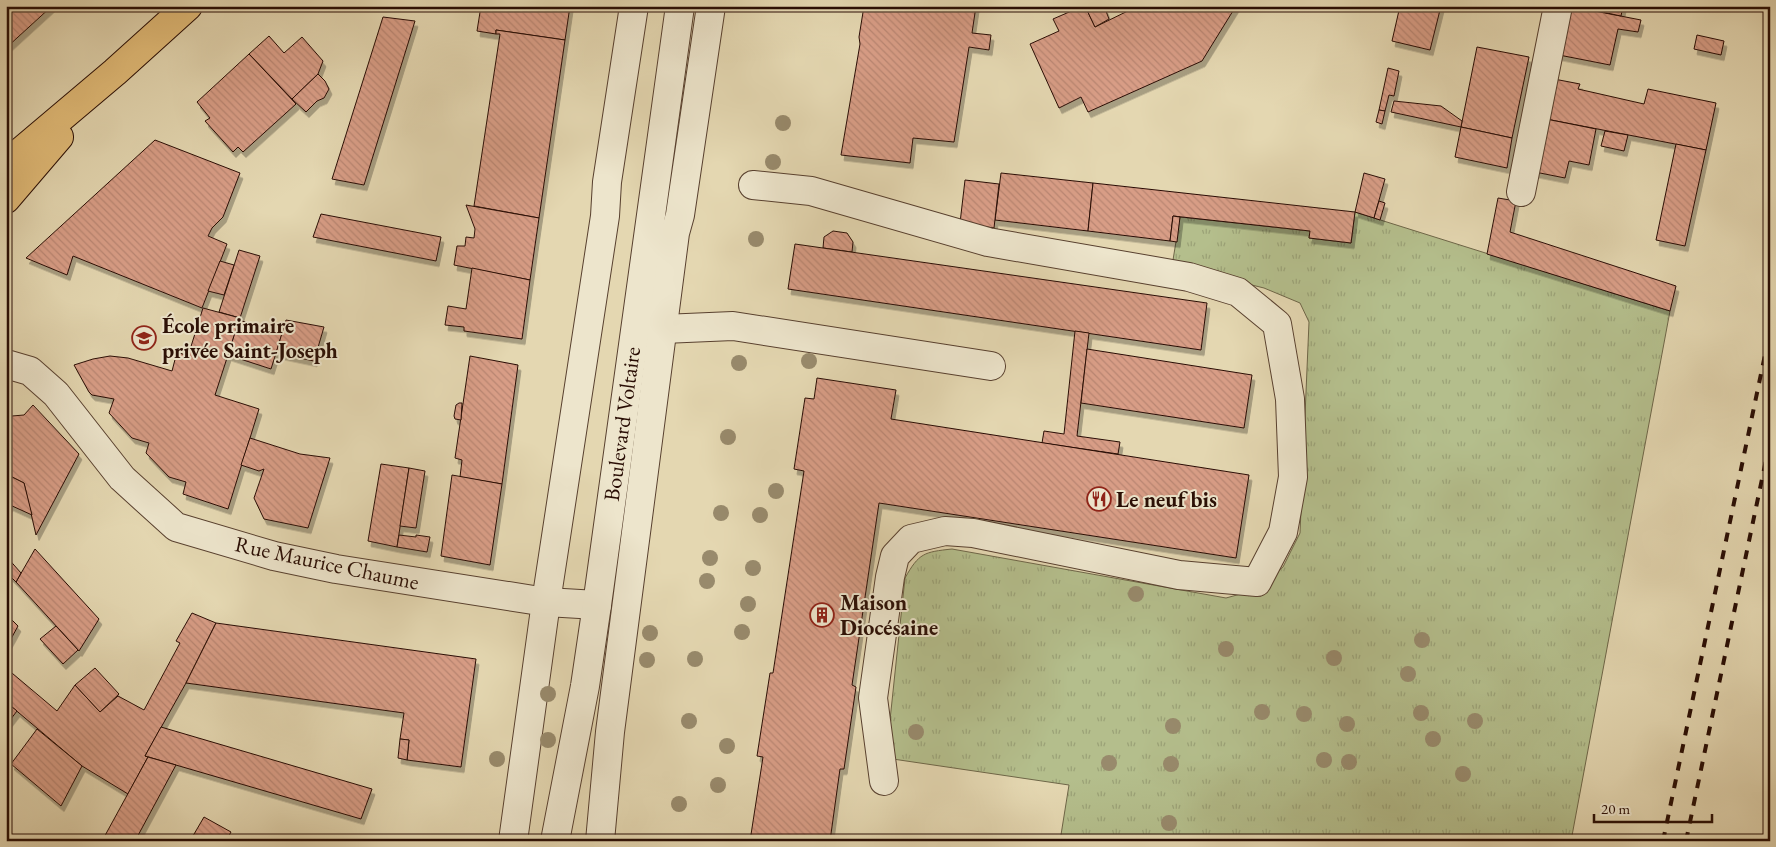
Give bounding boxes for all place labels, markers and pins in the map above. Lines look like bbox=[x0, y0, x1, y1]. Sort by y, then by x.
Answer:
place label: École primaire privée Saint-Joseph bbox=[162, 311, 338, 365]
school or university icon: École primaire privée Saint-Joseph bbox=[131, 325, 157, 351]
place label: Le neuf bis bbox=[1116, 485, 1217, 514]
restaurant icon: Le neuf bis bbox=[1086, 486, 1112, 512]
place label: Maison Diocésaine bbox=[840, 588, 938, 642]
building icon: Maison Diocésaine bbox=[809, 602, 835, 628]

